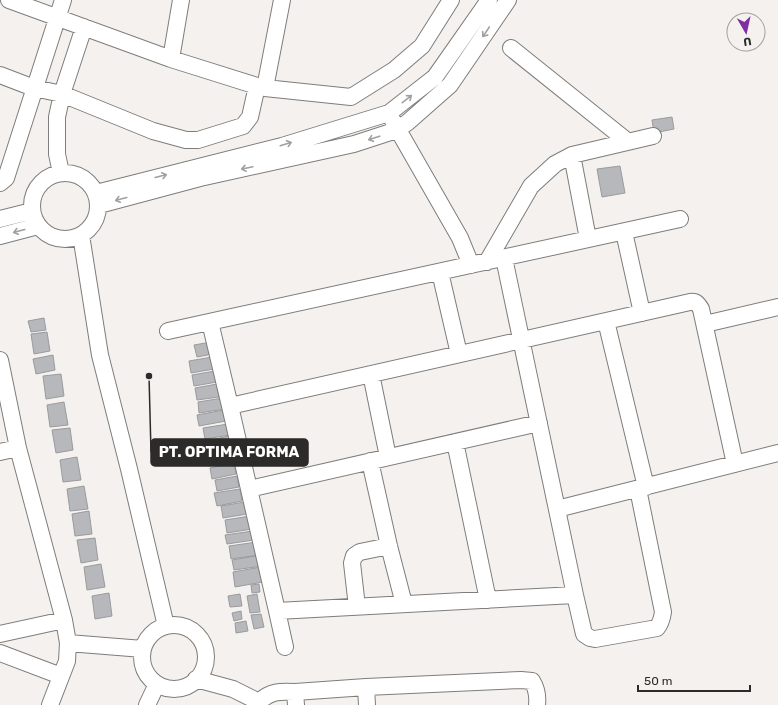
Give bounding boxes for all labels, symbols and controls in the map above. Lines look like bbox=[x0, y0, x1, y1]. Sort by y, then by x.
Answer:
north arrow bbox=[726, 12, 766, 52]
one-way arrow bbox=[482, 26, 490, 37]
text: U bbox=[743, 34, 752, 48]
one-way arrow bbox=[401, 94, 412, 103]
one-way arrow bbox=[368, 134, 380, 142]
one-way arrow bbox=[280, 140, 293, 147]
one-way arrow bbox=[241, 164, 254, 172]
one-way arrow bbox=[154, 172, 167, 180]
one-way arrow bbox=[115, 196, 128, 203]
one-way arrow bbox=[13, 228, 26, 235]
callout: PT. OPTIMA FORMA bbox=[151, 439, 308, 466]
text: PT. OPTIMA FORMA bbox=[159, 443, 300, 461]
scale bar bbox=[638, 667, 750, 693]
text: 50 m bbox=[644, 674, 672, 688]

